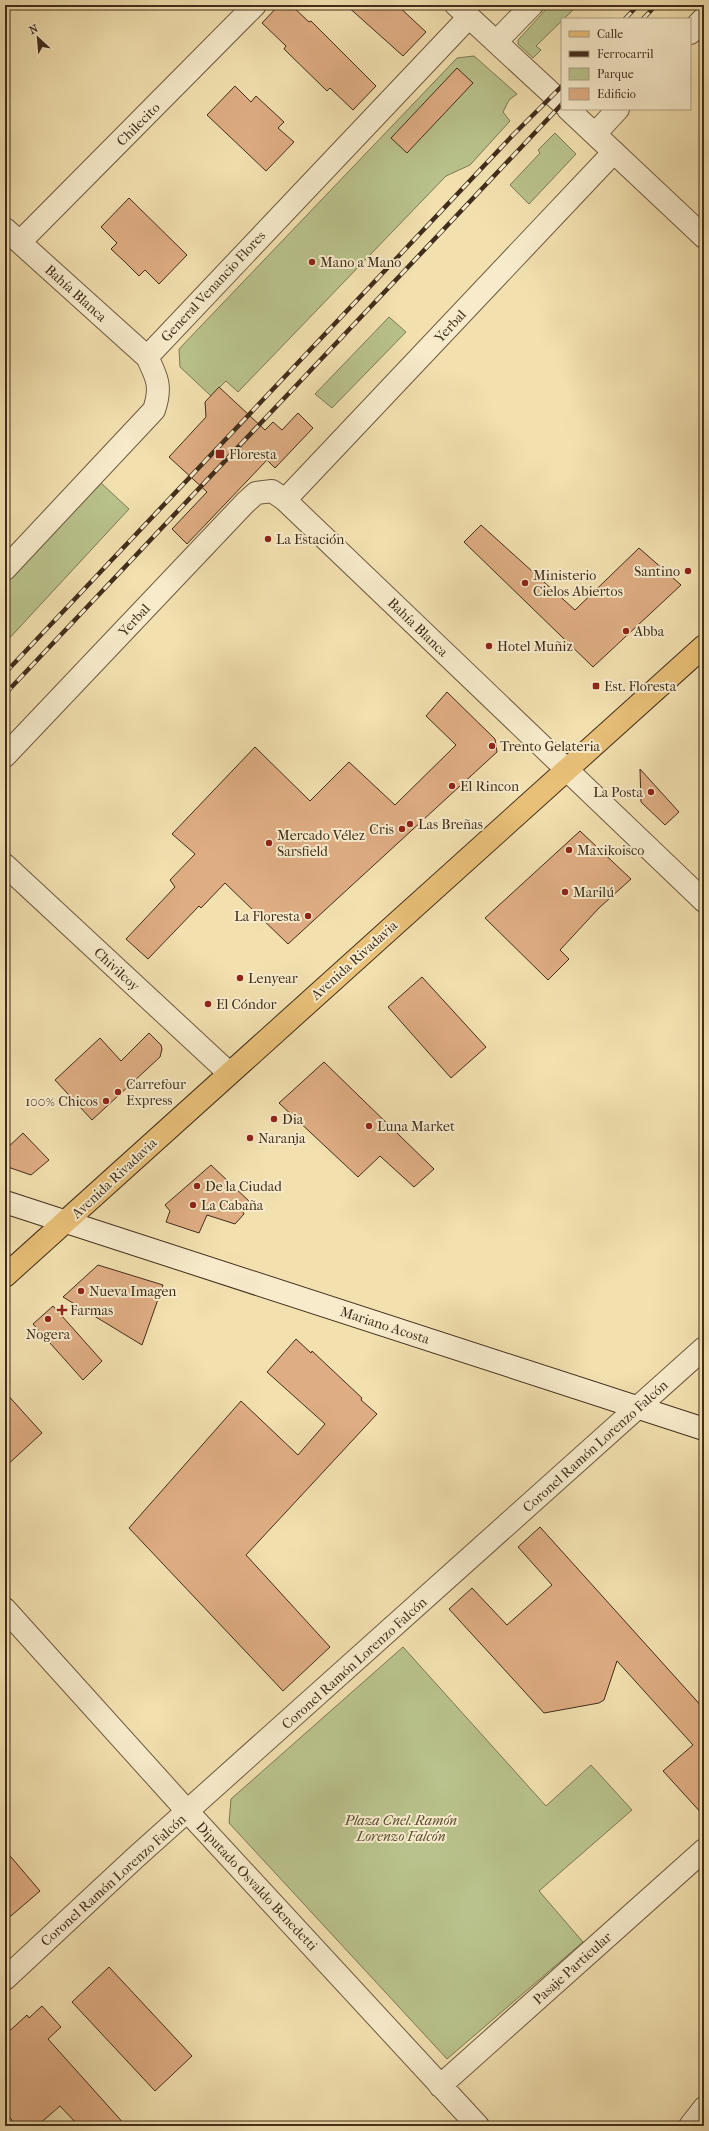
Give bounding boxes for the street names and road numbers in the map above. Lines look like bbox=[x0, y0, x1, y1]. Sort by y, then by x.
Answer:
street label: Chilecito bbox=[113, 99, 164, 150]
street label: General Venancio Flores bbox=[157, 227, 269, 345]
street label: Bahía Blanca bbox=[41, 261, 110, 326]
street label: Yerbal bbox=[430, 306, 470, 347]
street label: Bahía Blanca bbox=[384, 594, 452, 661]
street label: Yerbal bbox=[114, 600, 154, 641]
street label: Avenida Rivadavia bbox=[307, 917, 401, 1004]
street label: Chivilcoy bbox=[90, 944, 143, 995]
street label: Avenida Rivadavia bbox=[67, 1134, 161, 1223]
street label: Mariano Acosta bbox=[338, 1303, 432, 1348]
street label: Coronel Ramón Lorenzo Falcón bbox=[519, 1377, 671, 1516]
street label: Coronel Ramón Lorenzo Falcón bbox=[278, 1594, 430, 1733]
street label: Coronel Ramón Lorenzo Falcón bbox=[37, 1811, 189, 1950]
street label: Diputado Osvaldo Benedetti bbox=[192, 1818, 321, 1954]
street label: Pasaje Particular bbox=[529, 1929, 615, 2008]

